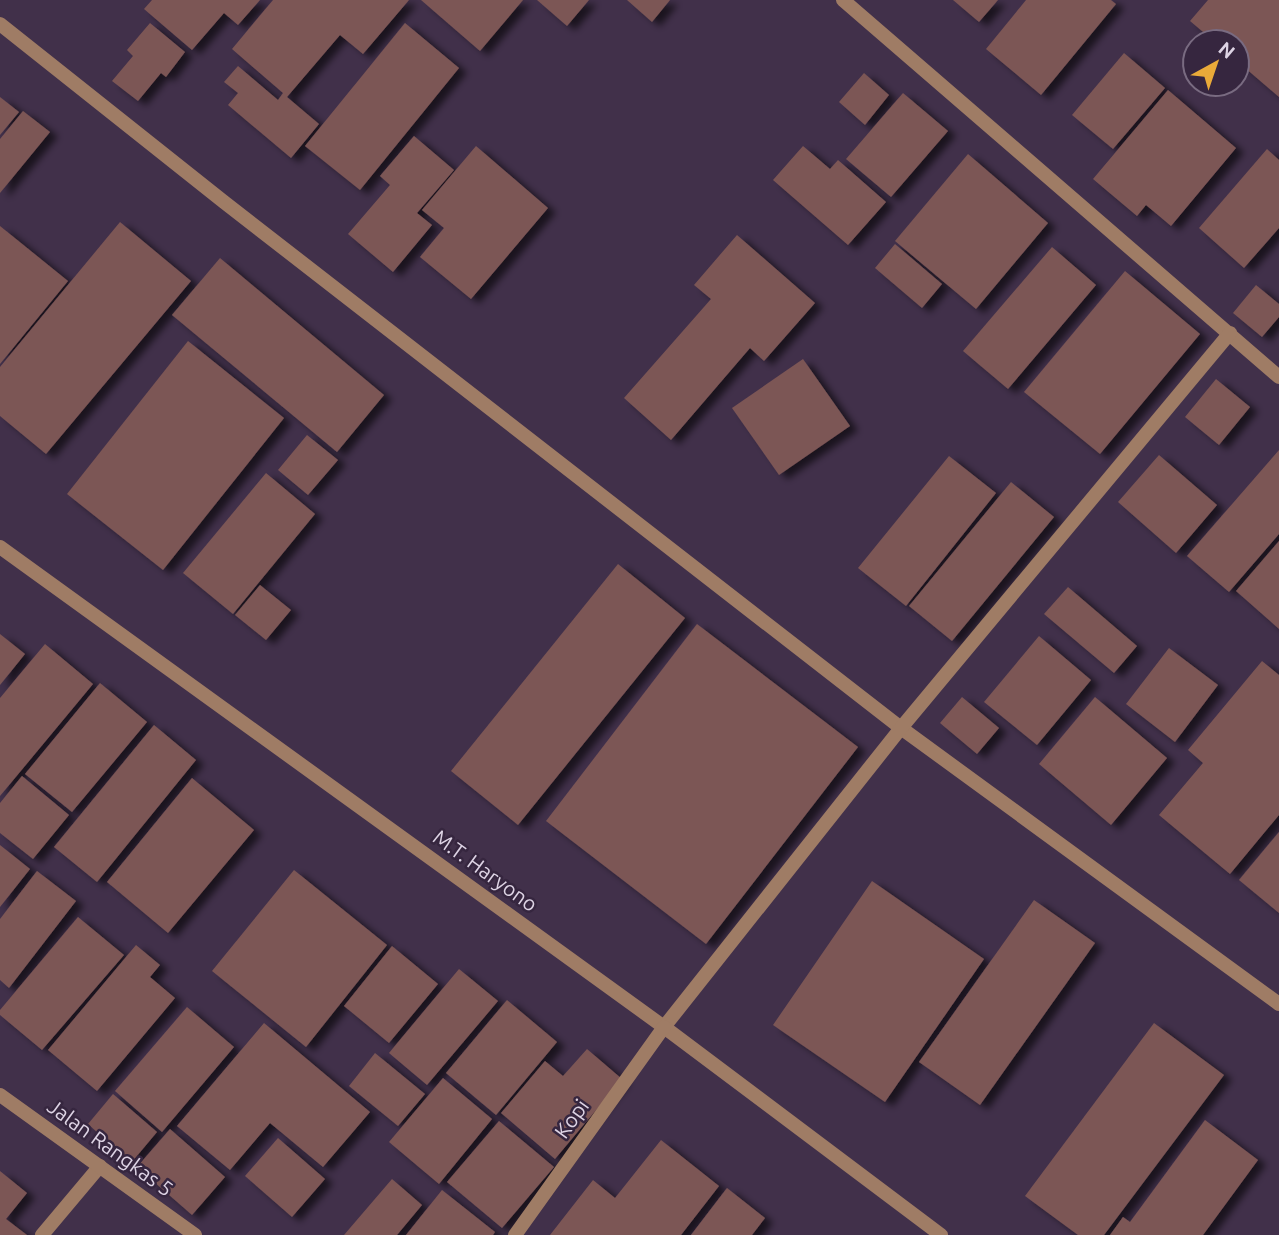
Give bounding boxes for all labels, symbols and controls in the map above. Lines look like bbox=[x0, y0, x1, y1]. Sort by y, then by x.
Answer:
north arrow bbox=[1181, 28, 1251, 98]
text: N bbox=[1214, 37, 1239, 63]
street label: M.T. Haryono bbox=[429, 824, 542, 916]
street label: Jalan Rangkas 5 bbox=[43, 1094, 178, 1201]
street label: Kopi bbox=[549, 1094, 593, 1143]

